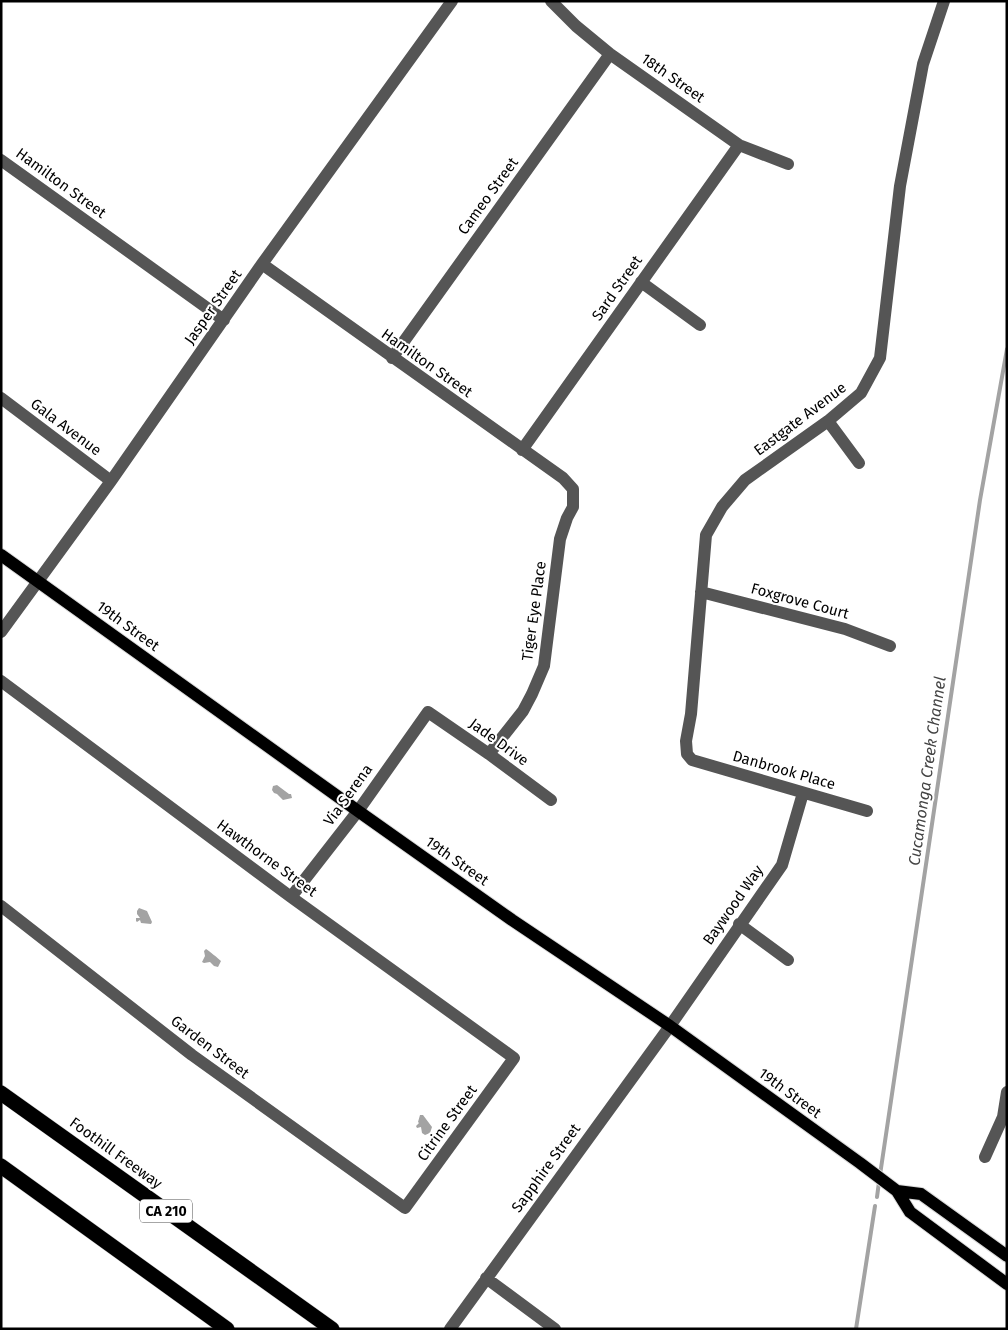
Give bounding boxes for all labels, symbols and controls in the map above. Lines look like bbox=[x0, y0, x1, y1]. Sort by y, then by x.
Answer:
street label: 18th Street bbox=[638, 50, 709, 107]
street label: Hamilton Street bbox=[12, 144, 110, 222]
street label: Cameo Street bbox=[454, 153, 522, 238]
street label: Sard Street bbox=[588, 252, 646, 324]
street label: Jasper Street bbox=[181, 266, 246, 348]
street label: Hamilton Street bbox=[378, 325, 477, 401]
street label: Eastgate Avenue bbox=[750, 378, 850, 460]
street label: Gala Avenue bbox=[27, 395, 105, 459]
street label: Tiger Eye Place bbox=[518, 560, 550, 662]
street label: Foxgrove Court bbox=[749, 579, 852, 623]
street label: 19th Street bbox=[93, 597, 163, 655]
water label: Cucamonga Creek Channel bbox=[904, 675, 950, 867]
street label: Jade Drive bbox=[466, 714, 532, 770]
street label: Danbrook Place bbox=[731, 747, 837, 793]
street label: Via Serena bbox=[320, 761, 376, 829]
street label: Hawthorne Street bbox=[213, 816, 321, 901]
street label: 19th Street bbox=[422, 833, 493, 890]
street label: Baywood Way bbox=[699, 861, 767, 948]
street label: Garden Street bbox=[167, 1012, 253, 1083]
street label: 19th Street bbox=[755, 1064, 825, 1122]
street label: Citrine Street bbox=[413, 1081, 481, 1165]
street label: Foothill Freeway bbox=[66, 1113, 166, 1193]
street label: Sapphire Street bbox=[508, 1120, 585, 1216]
road number: CA 210 bbox=[140, 1200, 192, 1222]

